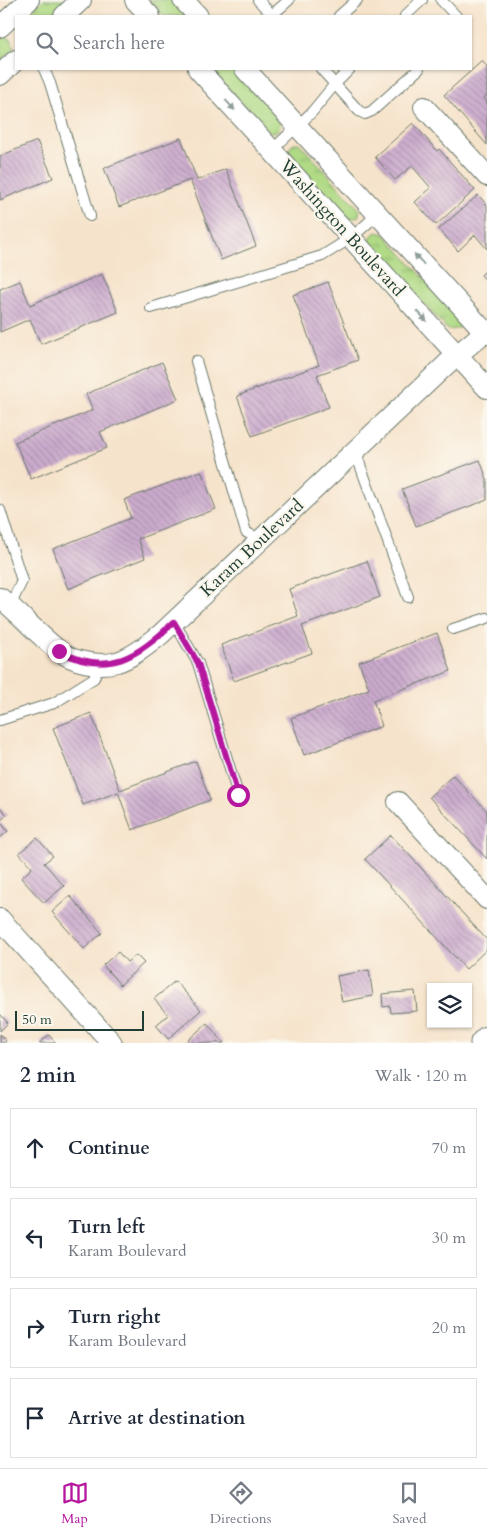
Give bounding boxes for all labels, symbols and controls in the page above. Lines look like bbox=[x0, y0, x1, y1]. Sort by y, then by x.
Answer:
search box bbox=[15, 15, 472, 70]
icon: search bbox=[33, 29, 61, 57]
text: Search here bbox=[73, 30, 165, 56]
one-way arrow bbox=[225, 98, 236, 111]
street label: Washington Boulevard bbox=[273, 153, 411, 302]
one-way arrow bbox=[413, 254, 425, 266]
one-way arrow bbox=[416, 309, 428, 321]
street label: Karam Boulevard bbox=[195, 493, 310, 603]
route end bbox=[48, 640, 71, 663]
route start bbox=[227, 784, 250, 807]
map controls bbox=[427, 983, 472, 1028]
button: layers bbox=[427, 983, 472, 1028]
scale bar bbox=[15, 1008, 144, 1031]
text: 50 m bbox=[22, 1010, 52, 1029]
text: 2 min bbox=[20, 1061, 76, 1090]
text: Walk · 120 m bbox=[375, 1065, 467, 1087]
icon: ahead bbox=[21, 1134, 49, 1162]
text: Continue bbox=[68, 1135, 150, 1161]
text: 70 m bbox=[432, 1137, 466, 1159]
text: Turn left bbox=[68, 1214, 145, 1240]
icon: left bbox=[21, 1224, 49, 1252]
text: 30 m bbox=[432, 1227, 466, 1249]
text: Karam Boulevard bbox=[68, 1240, 186, 1262]
text: Turn right bbox=[68, 1304, 160, 1330]
icon: right bbox=[21, 1314, 49, 1342]
text: 20 m bbox=[432, 1317, 466, 1339]
text: Karam Boulevard bbox=[68, 1330, 186, 1352]
icon: arrive bbox=[21, 1404, 49, 1432]
text: Arrive at destination bbox=[68, 1405, 245, 1431]
tab: Map bbox=[61, 1479, 89, 1528]
tab: Directions bbox=[210, 1479, 271, 1528]
tab: Saved bbox=[392, 1479, 426, 1528]

